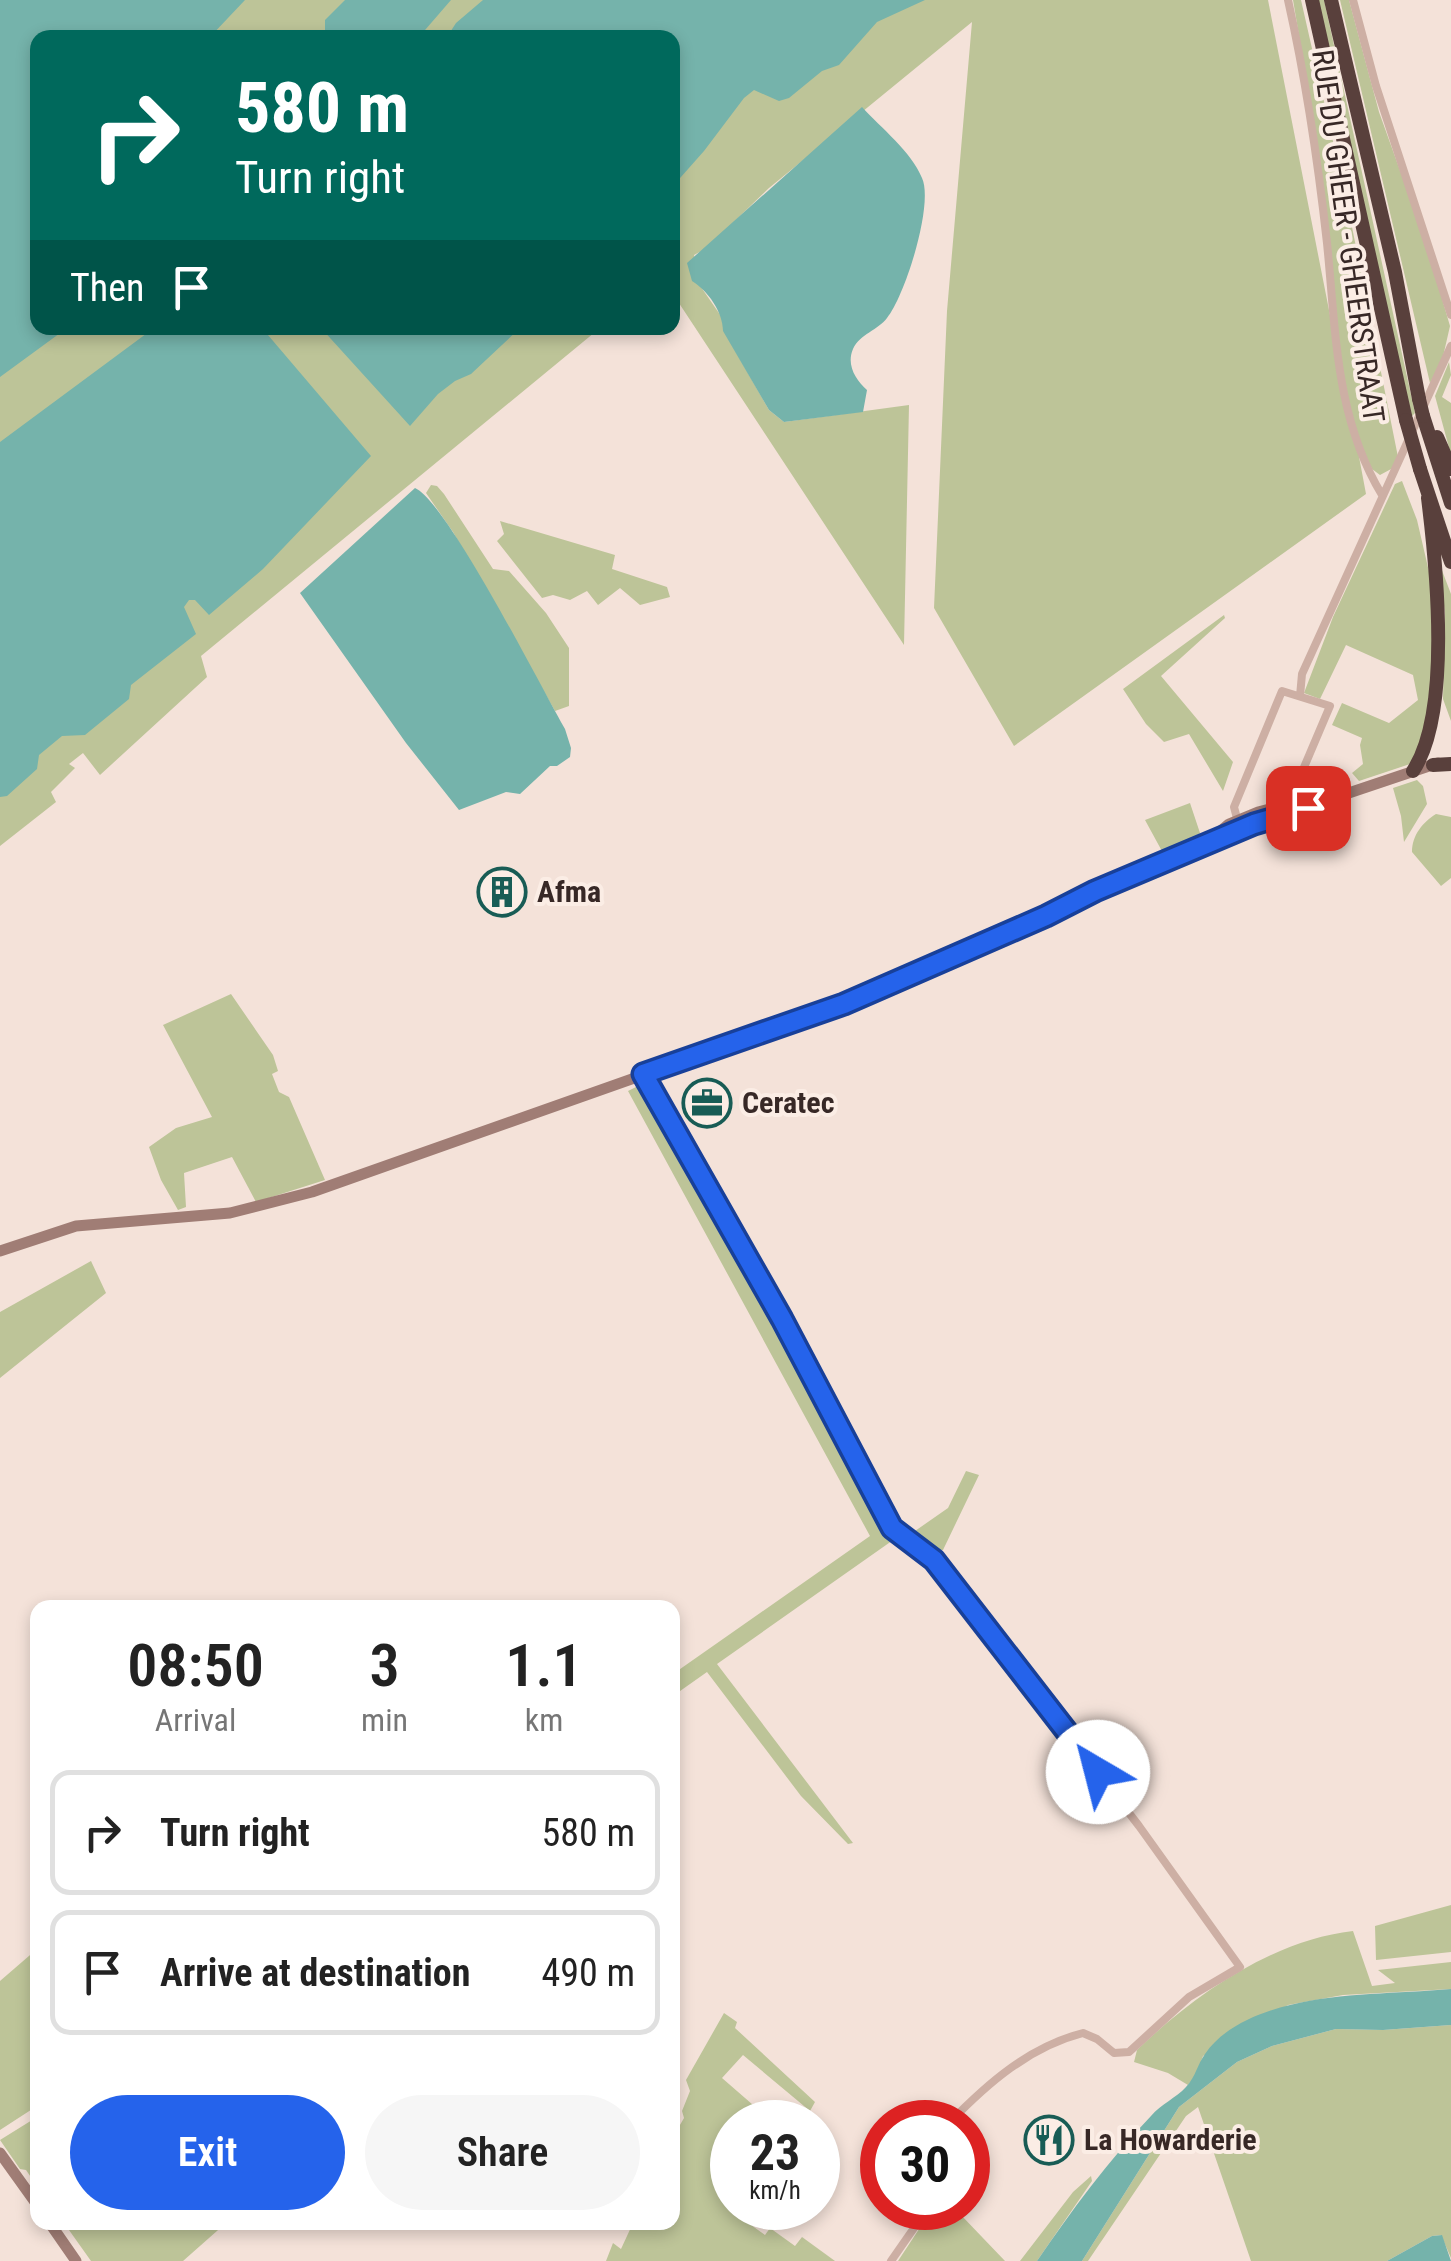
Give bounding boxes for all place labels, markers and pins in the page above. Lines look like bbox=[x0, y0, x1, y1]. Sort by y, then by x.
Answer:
pin bbox=[1266, 766, 1351, 851]
building icon: Afma bbox=[476, 866, 528, 918]
place label: Afma bbox=[537, 874, 601, 909]
office icon: Ceratec bbox=[681, 1077, 733, 1129]
place label: Ceratec bbox=[742, 1085, 834, 1120]
restaurant icon: La Howarderie bbox=[1023, 2114, 1075, 2166]
place label: La Howarderie bbox=[1084, 2122, 1257, 2157]

